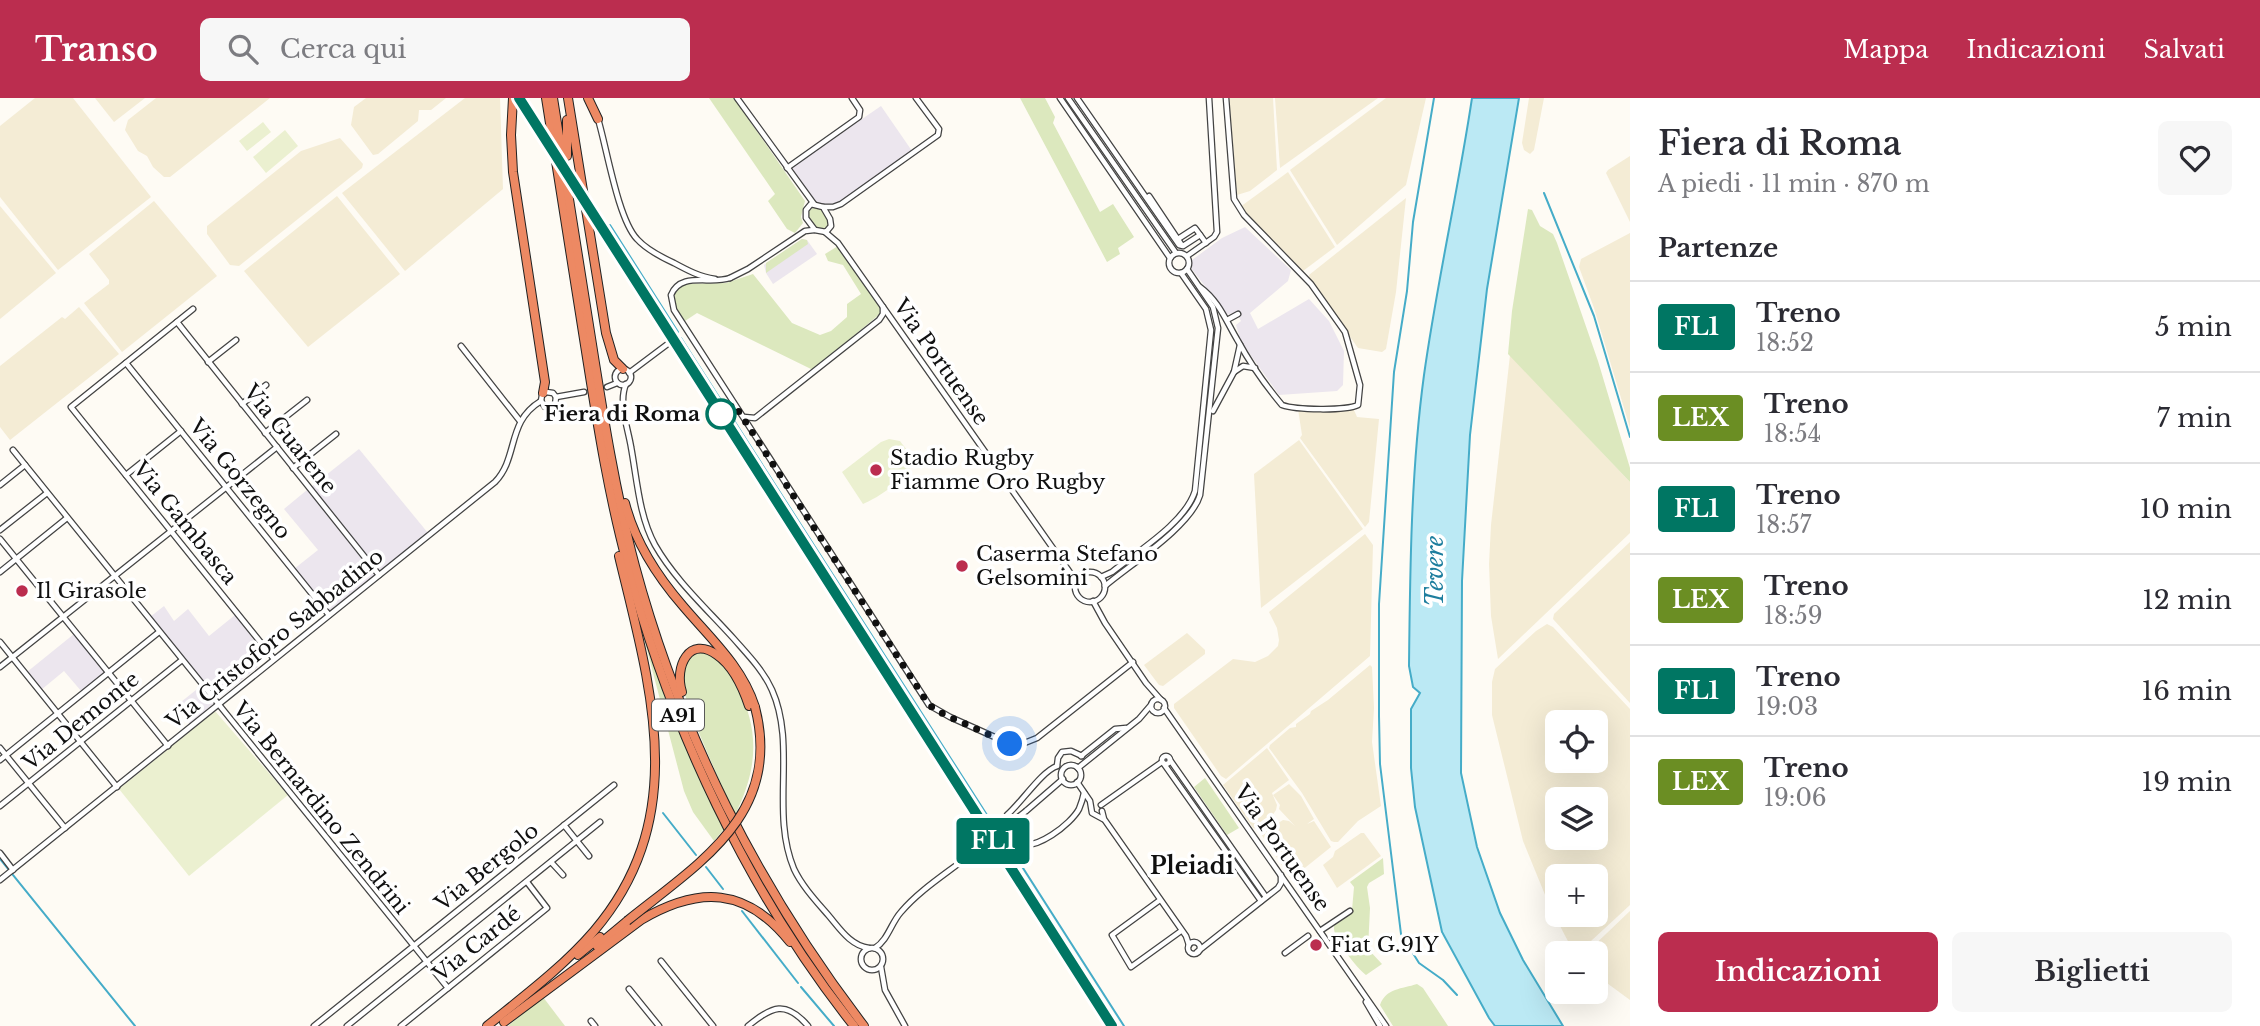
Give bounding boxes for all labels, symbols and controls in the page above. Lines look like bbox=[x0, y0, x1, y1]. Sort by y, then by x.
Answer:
search box bbox=[200, 18, 690, 81]
text: Transo bbox=[35, 29, 158, 70]
icon: search bbox=[224, 30, 262, 68]
text: Cerca qui bbox=[280, 33, 406, 65]
text: Mappa bbox=[1843, 35, 1929, 64]
text: Indicazioni bbox=[1967, 35, 2106, 64]
text: Salvati bbox=[2144, 35, 2225, 64]
button: heart bbox=[2158, 121, 2232, 195]
text: Fiera di Roma bbox=[1658, 123, 1902, 164]
text: A piedi · 11 min · 870 m bbox=[1658, 170, 1930, 198]
text: Partenze bbox=[1658, 232, 1778, 264]
street label: Via Portuense bbox=[887, 293, 994, 430]
text: Treno bbox=[1756, 297, 1841, 329]
text: 5 min bbox=[2155, 311, 2232, 343]
text: FL1 bbox=[1674, 312, 1719, 341]
text: 18:52 bbox=[1756, 329, 1814, 357]
street label: Via Guarene bbox=[237, 378, 342, 499]
text: Treno bbox=[1764, 388, 1849, 420]
marker: Fiera di Roma bbox=[706, 399, 736, 429]
place label: Fiera di Roma bbox=[544, 401, 700, 427]
text: 7 min bbox=[2157, 402, 2232, 434]
text: LEX bbox=[1672, 403, 1729, 432]
street label: Via Gorzegno bbox=[183, 413, 296, 544]
text: 18:54 bbox=[1764, 420, 1821, 448]
place label: Stadio Rugby Fiamme Oro Rugby bbox=[890, 445, 1106, 495]
street label: Via Gambasca bbox=[127, 455, 243, 590]
marker: Stadio Rugby Fiamme Oro Rugby bbox=[868, 462, 884, 478]
text: Treno bbox=[1756, 479, 1841, 511]
text: 10 min bbox=[2140, 493, 2232, 525]
text: FL1 bbox=[1674, 494, 1719, 523]
text: 18:57 bbox=[1756, 511, 1811, 539]
water label: Tevere bbox=[1421, 535, 1449, 606]
place label: Caserma Stefano Gelsomini bbox=[976, 541, 1158, 591]
street label: Via Cristoforo Sabbadino bbox=[161, 543, 389, 735]
marker: Caserma Stefano Gelsomini bbox=[954, 558, 970, 574]
text: Treno bbox=[1764, 570, 1849, 602]
place label: Il Girasole bbox=[36, 578, 147, 604]
marker: Il Girasole bbox=[14, 583, 30, 599]
text: 12 min bbox=[2142, 584, 2232, 616]
text: LEX bbox=[1672, 585, 1729, 614]
text: 18:59 bbox=[1764, 602, 1822, 630]
text: Treno bbox=[1756, 661, 1841, 693]
street label: Via Demonte bbox=[17, 666, 144, 776]
text: 16 min bbox=[2142, 675, 2232, 707]
text: FL1 bbox=[1674, 676, 1719, 705]
text: 19:03 bbox=[1756, 693, 1818, 721]
street label: Via Bernardino Zendrini bbox=[227, 696, 415, 920]
road number: A91 bbox=[652, 700, 704, 730]
map controls bbox=[1545, 710, 1608, 1004]
button: locate bbox=[1545, 710, 1608, 773]
your location bbox=[992, 726, 1027, 761]
text: Treno bbox=[1764, 752, 1849, 784]
text: 19 min bbox=[2142, 766, 2232, 798]
text: LEX bbox=[1672, 767, 1729, 796]
street label: Via Portuense bbox=[1228, 779, 1335, 916]
text: 19:06 bbox=[1764, 784, 1827, 812]
button: layers bbox=[1545, 787, 1608, 850]
street label: Via Bergolo bbox=[429, 817, 544, 917]
line badge: FL1 bbox=[953, 818, 1033, 864]
text: FL1 bbox=[970, 826, 1016, 855]
district label: Pleiadi bbox=[1150, 852, 1234, 880]
button: + bbox=[1545, 864, 1608, 927]
street label: Via Cardé bbox=[427, 901, 526, 988]
place label: Fiat G.91Y bbox=[1330, 932, 1439, 958]
button: Indicazioni bbox=[1658, 932, 1938, 1012]
button: Biglietti bbox=[1952, 932, 2232, 1012]
marker: Fiat G.91Y bbox=[1308, 937, 1324, 953]
button: − bbox=[1545, 941, 1608, 1004]

